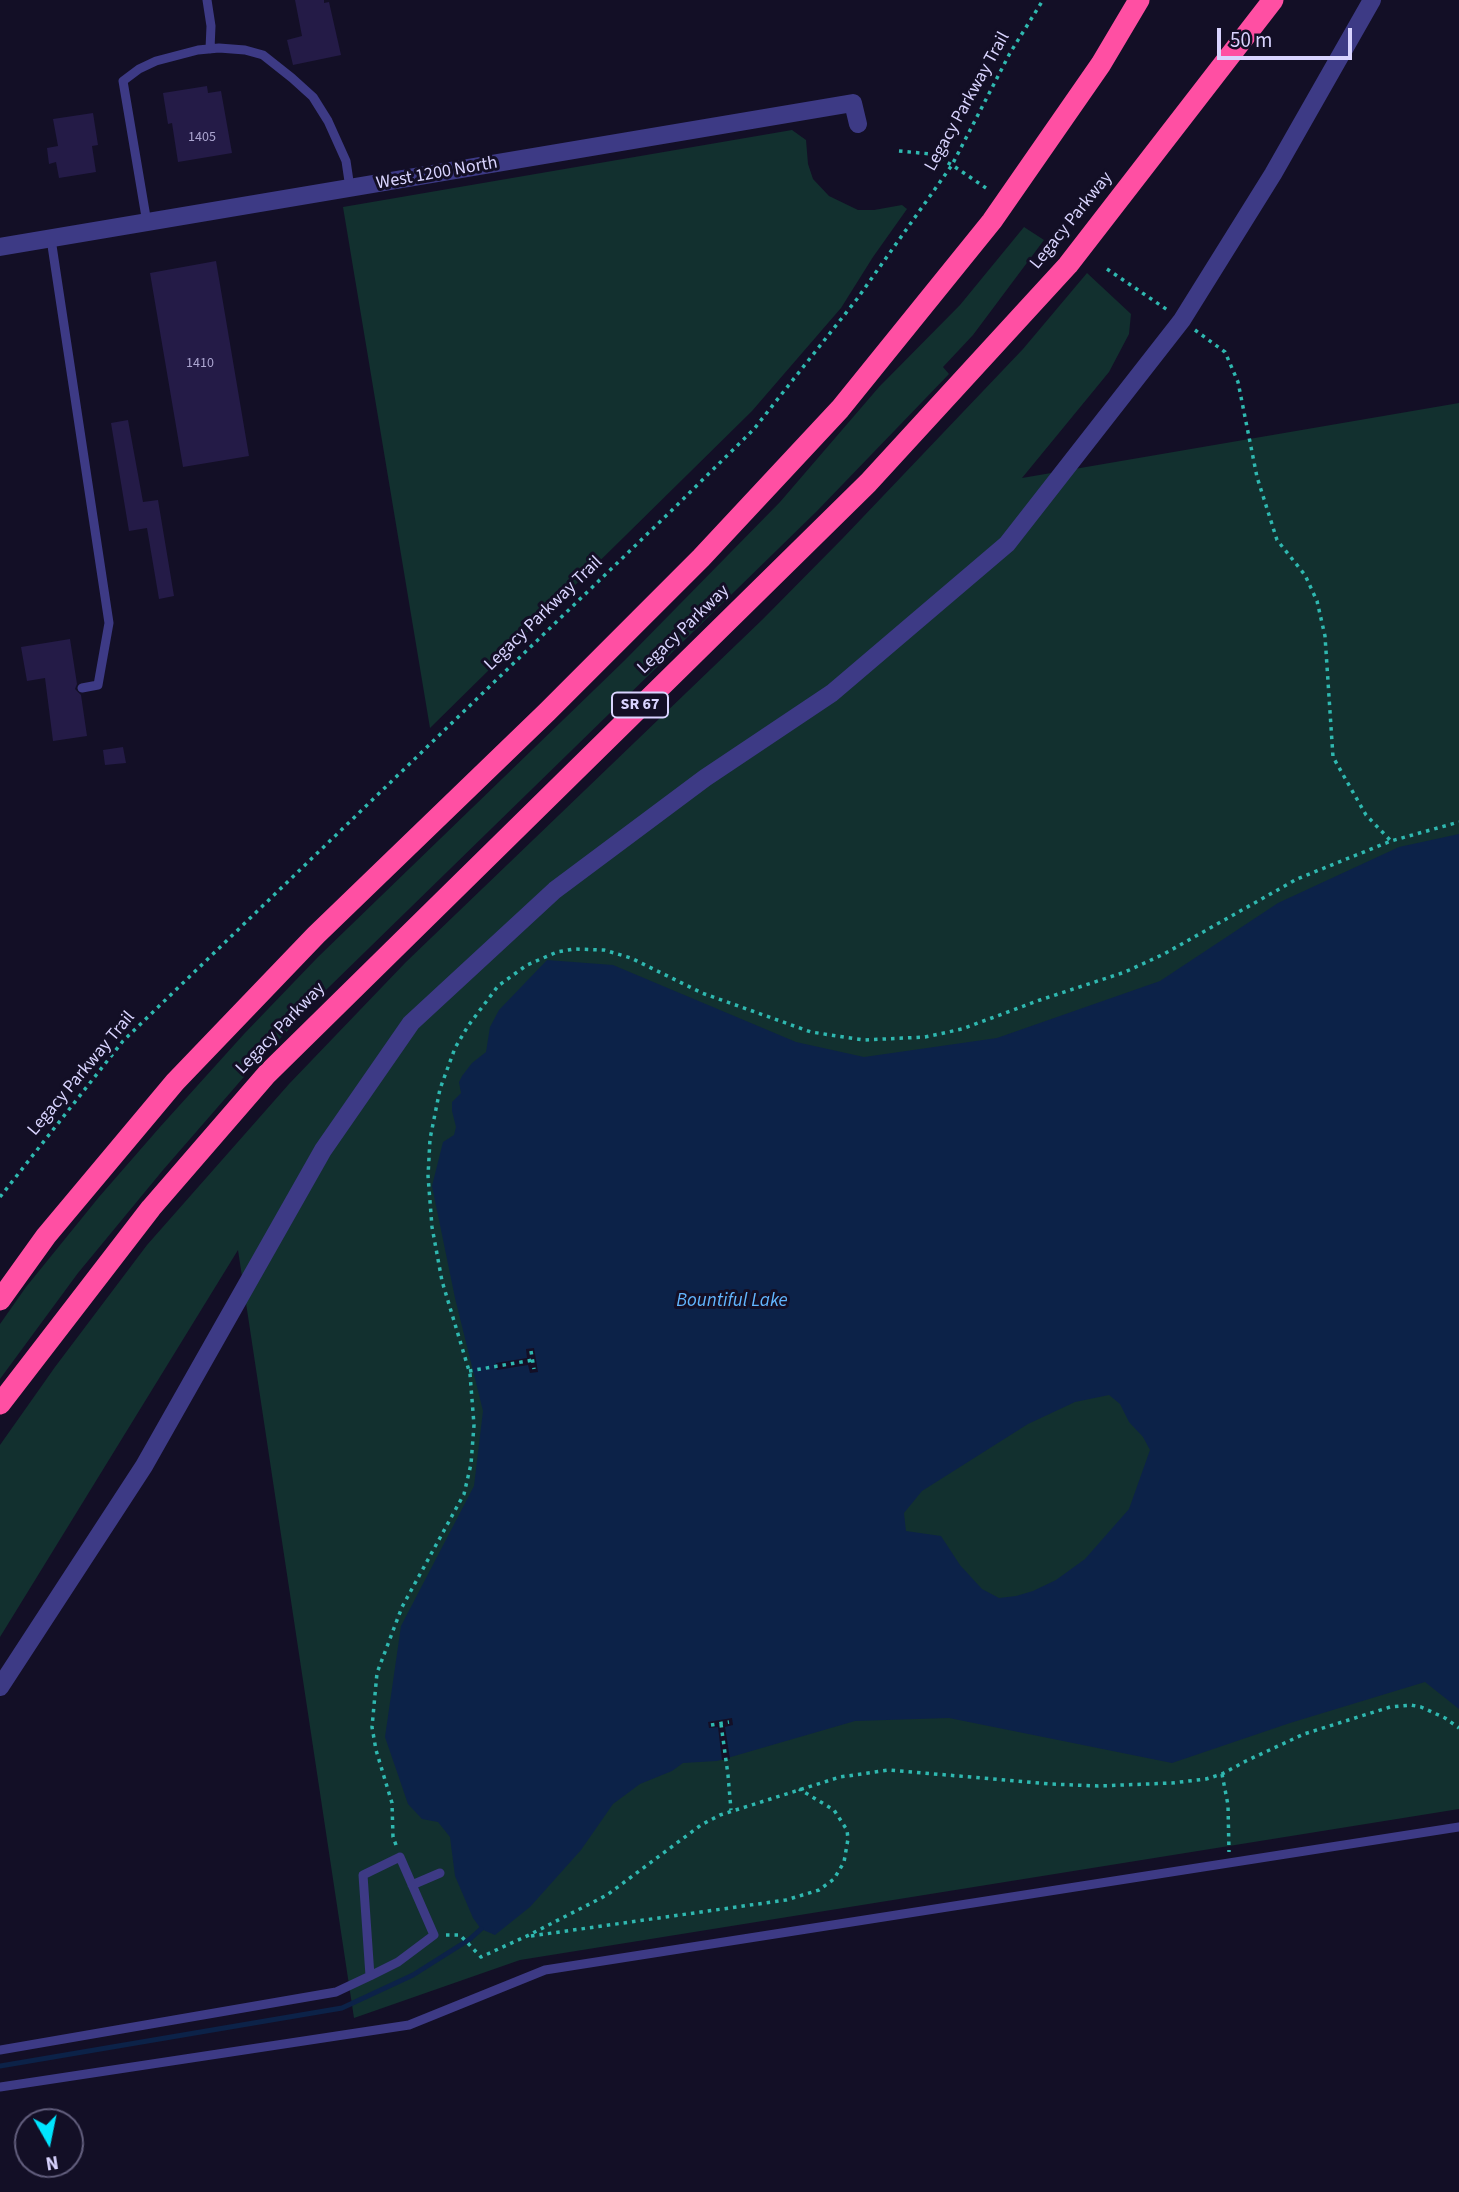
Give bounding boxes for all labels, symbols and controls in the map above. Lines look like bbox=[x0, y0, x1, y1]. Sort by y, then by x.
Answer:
scale bar bbox=[1221, 14, 1356, 58]
text: 50 m bbox=[1230, 25, 1272, 55]
street label: Legacy Parkway Trail bbox=[921, 29, 1015, 175]
house number: 1405 bbox=[188, 130, 216, 146]
street label: West 1200 North bbox=[375, 153, 499, 195]
street label: Legacy Parkway bbox=[1026, 168, 1118, 274]
house number: 1410 bbox=[186, 356, 214, 372]
street label: Legacy Parkway Trail bbox=[481, 552, 607, 676]
street label: Legacy Parkway bbox=[634, 581, 734, 679]
road number: SR 67 bbox=[612, 692, 668, 718]
street label: Legacy Parkway bbox=[232, 979, 330, 1079]
street label: Legacy Parkway Trail bbox=[24, 1007, 140, 1141]
water label: Bountiful Lake bbox=[676, 1291, 788, 1313]
north arrow bbox=[14, 2108, 84, 2178]
text: N bbox=[44, 2148, 60, 2177]

